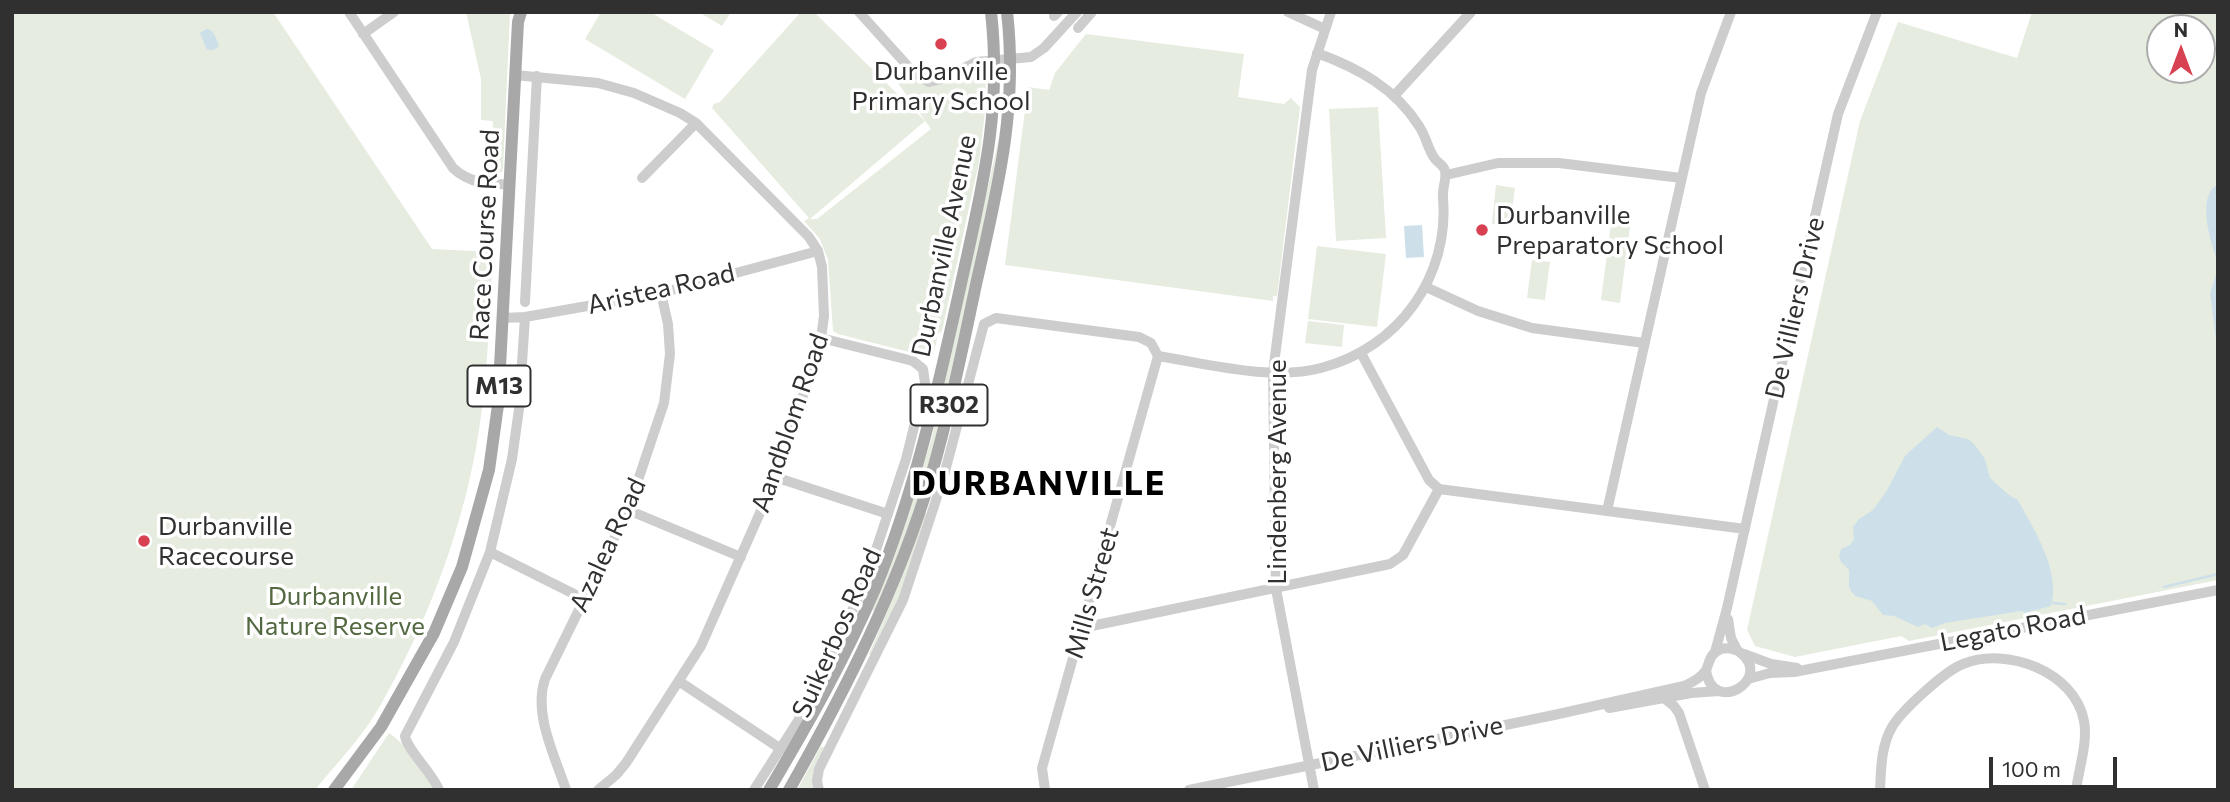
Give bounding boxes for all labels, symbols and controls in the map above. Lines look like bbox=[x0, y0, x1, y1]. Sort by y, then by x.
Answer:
north arrow bbox=[2146, 14, 2216, 84]
text: N bbox=[2174, 18, 2188, 41]
marker: Durbanville Primary School bbox=[933, 36, 949, 52]
place label: Durbanville Primary School bbox=[851, 55, 1031, 116]
street label: Race Course Road bbox=[464, 129, 506, 341]
street label: Durbanville Avenue bbox=[905, 132, 983, 360]
place label: Durbanville Preparatory School bbox=[1496, 199, 1724, 260]
street label: De Villiers Drive bbox=[1759, 214, 1831, 402]
marker: Durbanville Preparatory School bbox=[1474, 222, 1490, 238]
street label: Aristea Road bbox=[584, 257, 738, 321]
street label: Aandblom Road bbox=[745, 329, 835, 517]
street label: Lindenberg Avenue bbox=[1261, 359, 1293, 585]
road number: M13 bbox=[468, 366, 530, 407]
road number: R302 bbox=[911, 384, 988, 426]
district label: DURBANVILLE bbox=[913, 464, 1165, 504]
street label: Azalea Road bbox=[563, 473, 653, 617]
place label: Durbanville Racecourse bbox=[158, 510, 294, 572]
street label: Mills Street bbox=[1058, 524, 1126, 662]
marker: Durbanville Racecourse bbox=[136, 533, 152, 549]
street label: Suikerbos Road bbox=[786, 543, 888, 723]
park label: Durbanville Nature Reserve bbox=[245, 580, 425, 642]
street label: Legato Road bbox=[1937, 600, 2089, 658]
street label: De Villiers Drive bbox=[1318, 709, 1506, 779]
scale bar bbox=[1992, 742, 2120, 786]
text: 100 m bbox=[2002, 756, 2061, 781]

